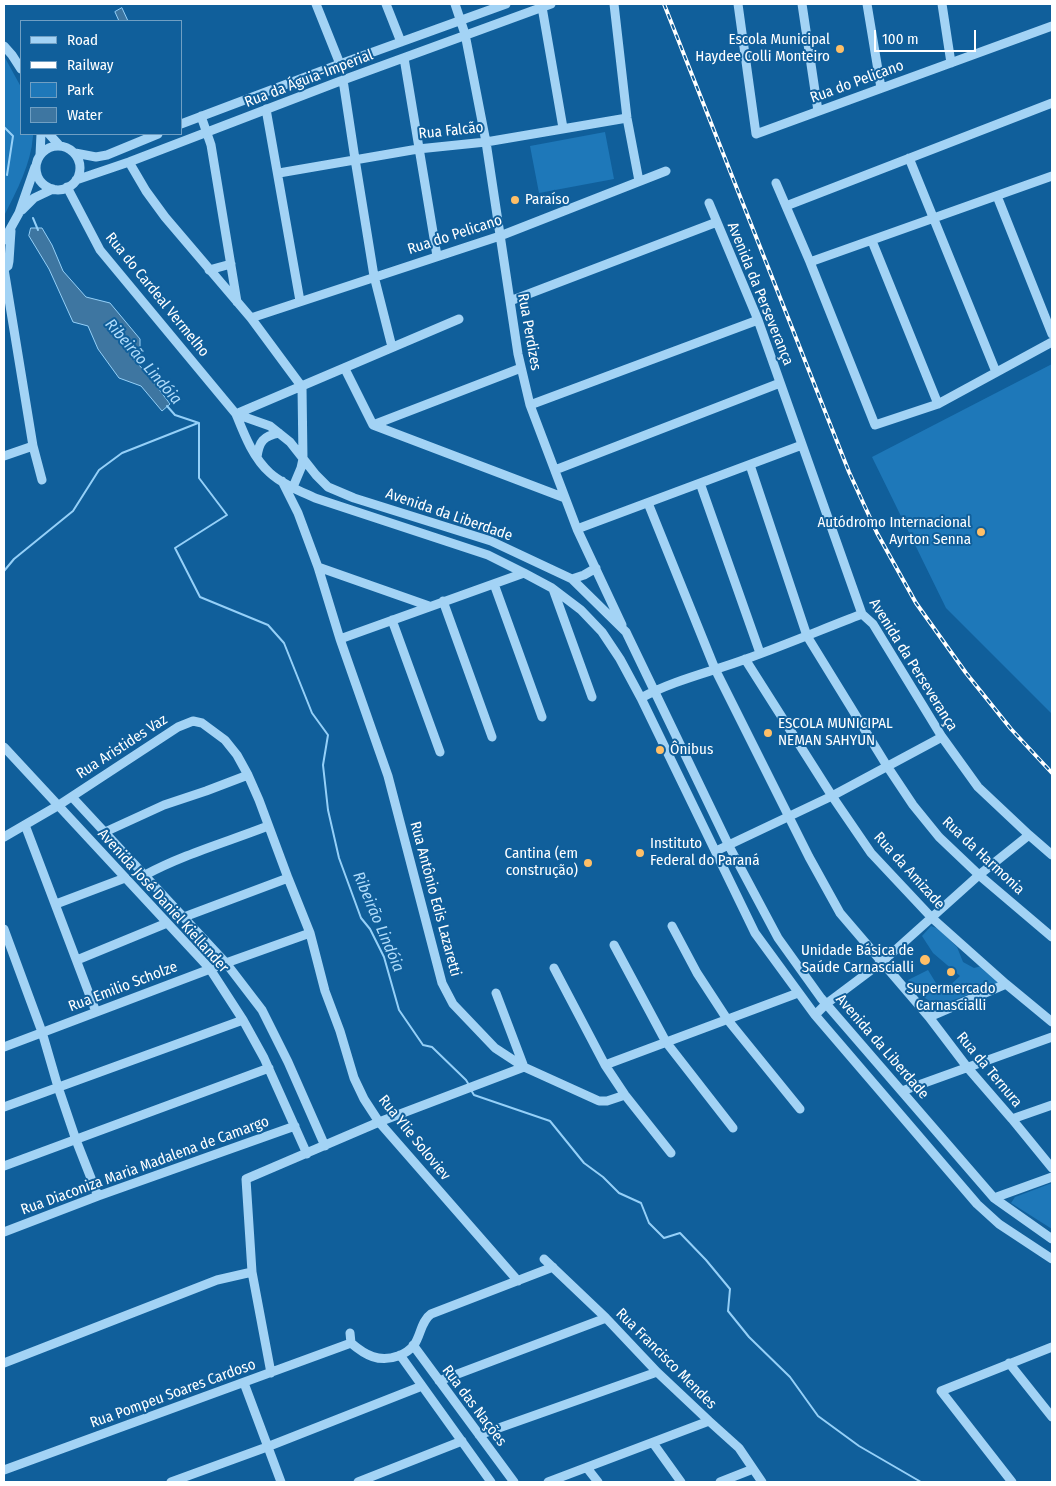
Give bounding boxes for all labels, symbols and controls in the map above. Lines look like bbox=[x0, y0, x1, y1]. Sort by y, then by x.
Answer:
legend bbox=[20, 20, 182, 135]
scale bar bbox=[876, 20, 978, 52]
text: 100 m bbox=[882, 30, 919, 48]
text: Road bbox=[67, 31, 98, 49]
place label: Escola Municipal Haydee Colli Monteiro bbox=[695, 31, 830, 66]
marker: Escola Municipal Haydee Colli Monteiro bbox=[834, 43, 846, 55]
street label: Rua da Águia-Imperial bbox=[242, 46, 376, 112]
text: Railway bbox=[67, 56, 114, 74]
street label: Rua do Pelicano bbox=[808, 57, 906, 107]
text: Park bbox=[67, 81, 94, 99]
text: Water bbox=[67, 106, 102, 124]
street label: Rua Falcão bbox=[418, 119, 484, 143]
place label: Paraíso bbox=[525, 191, 570, 209]
marker: Paraíso bbox=[509, 194, 521, 206]
street label: Rua do Pelicano bbox=[405, 211, 505, 259]
street label: Avenida da Perseverança bbox=[723, 220, 797, 368]
street label: Rua do Cardeal Vermelho bbox=[101, 229, 213, 361]
street label: Rua Perdizes bbox=[513, 292, 545, 372]
water label: Ribeirão Lindóia bbox=[101, 315, 185, 409]
street label: Avenida da Liberdade bbox=[383, 485, 515, 545]
place label: Autódromo Internacional Ayrton Senna bbox=[817, 514, 971, 549]
marker: Autódromo Internacional Ayrton Senna bbox=[975, 526, 987, 538]
street label: Avenida da Perseverança bbox=[865, 595, 961, 735]
street label: Rua Aristides Vaz bbox=[73, 711, 171, 783]
place label: ESCOLA MUNICIPAL NEMAN SAHYUN bbox=[778, 715, 893, 750]
marker: ESCOLA MUNICIPAL NEMAN SAHYUN bbox=[762, 727, 774, 739]
place label: Ônibus bbox=[670, 741, 713, 759]
marker: Ônibus bbox=[654, 744, 666, 756]
street label: Rua da Harmonia bbox=[938, 813, 1028, 899]
street label: Rua Antônio Edis Lazaretti bbox=[406, 820, 464, 978]
street label: Avenida José Daniel Kiellander bbox=[94, 825, 232, 977]
street label: Rua da Amizade bbox=[870, 829, 948, 913]
place label: Instituto Federal do Paraná bbox=[650, 835, 760, 870]
place label: Cantina (em construção) bbox=[504, 845, 578, 880]
marker: Instituto Federal do Paraná bbox=[634, 847, 646, 859]
marker: Cantina (em construção) bbox=[582, 857, 594, 869]
water label: Ribeirão Lindóia bbox=[348, 869, 408, 975]
place label: Unidade Básica de Saúde Carnascialli bbox=[801, 942, 914, 977]
marker: Unidade Básica de Saúde Carnascialli bbox=[918, 953, 932, 967]
street label: Rua Emilio Scholze bbox=[66, 958, 180, 1016]
marker: Supermercado Carnascialli bbox=[945, 966, 957, 978]
place label: Supermercado Carnascialli bbox=[906, 980, 996, 1015]
street label: Avenida da Liberdade bbox=[832, 991, 932, 1103]
street label: Rua da Ternura bbox=[952, 1029, 1026, 1111]
street label: Rua Ylie Soloviev bbox=[374, 1092, 454, 1184]
street label: Rua Diaconiza Maria Madalena de Camargo bbox=[18, 1113, 272, 1219]
street label: Rua Francisco Mendes bbox=[612, 1305, 720, 1413]
street label: Rua Pompeu Soares Cardoso bbox=[88, 1356, 258, 1432]
street label: Rua das Nações bbox=[438, 1362, 510, 1450]

